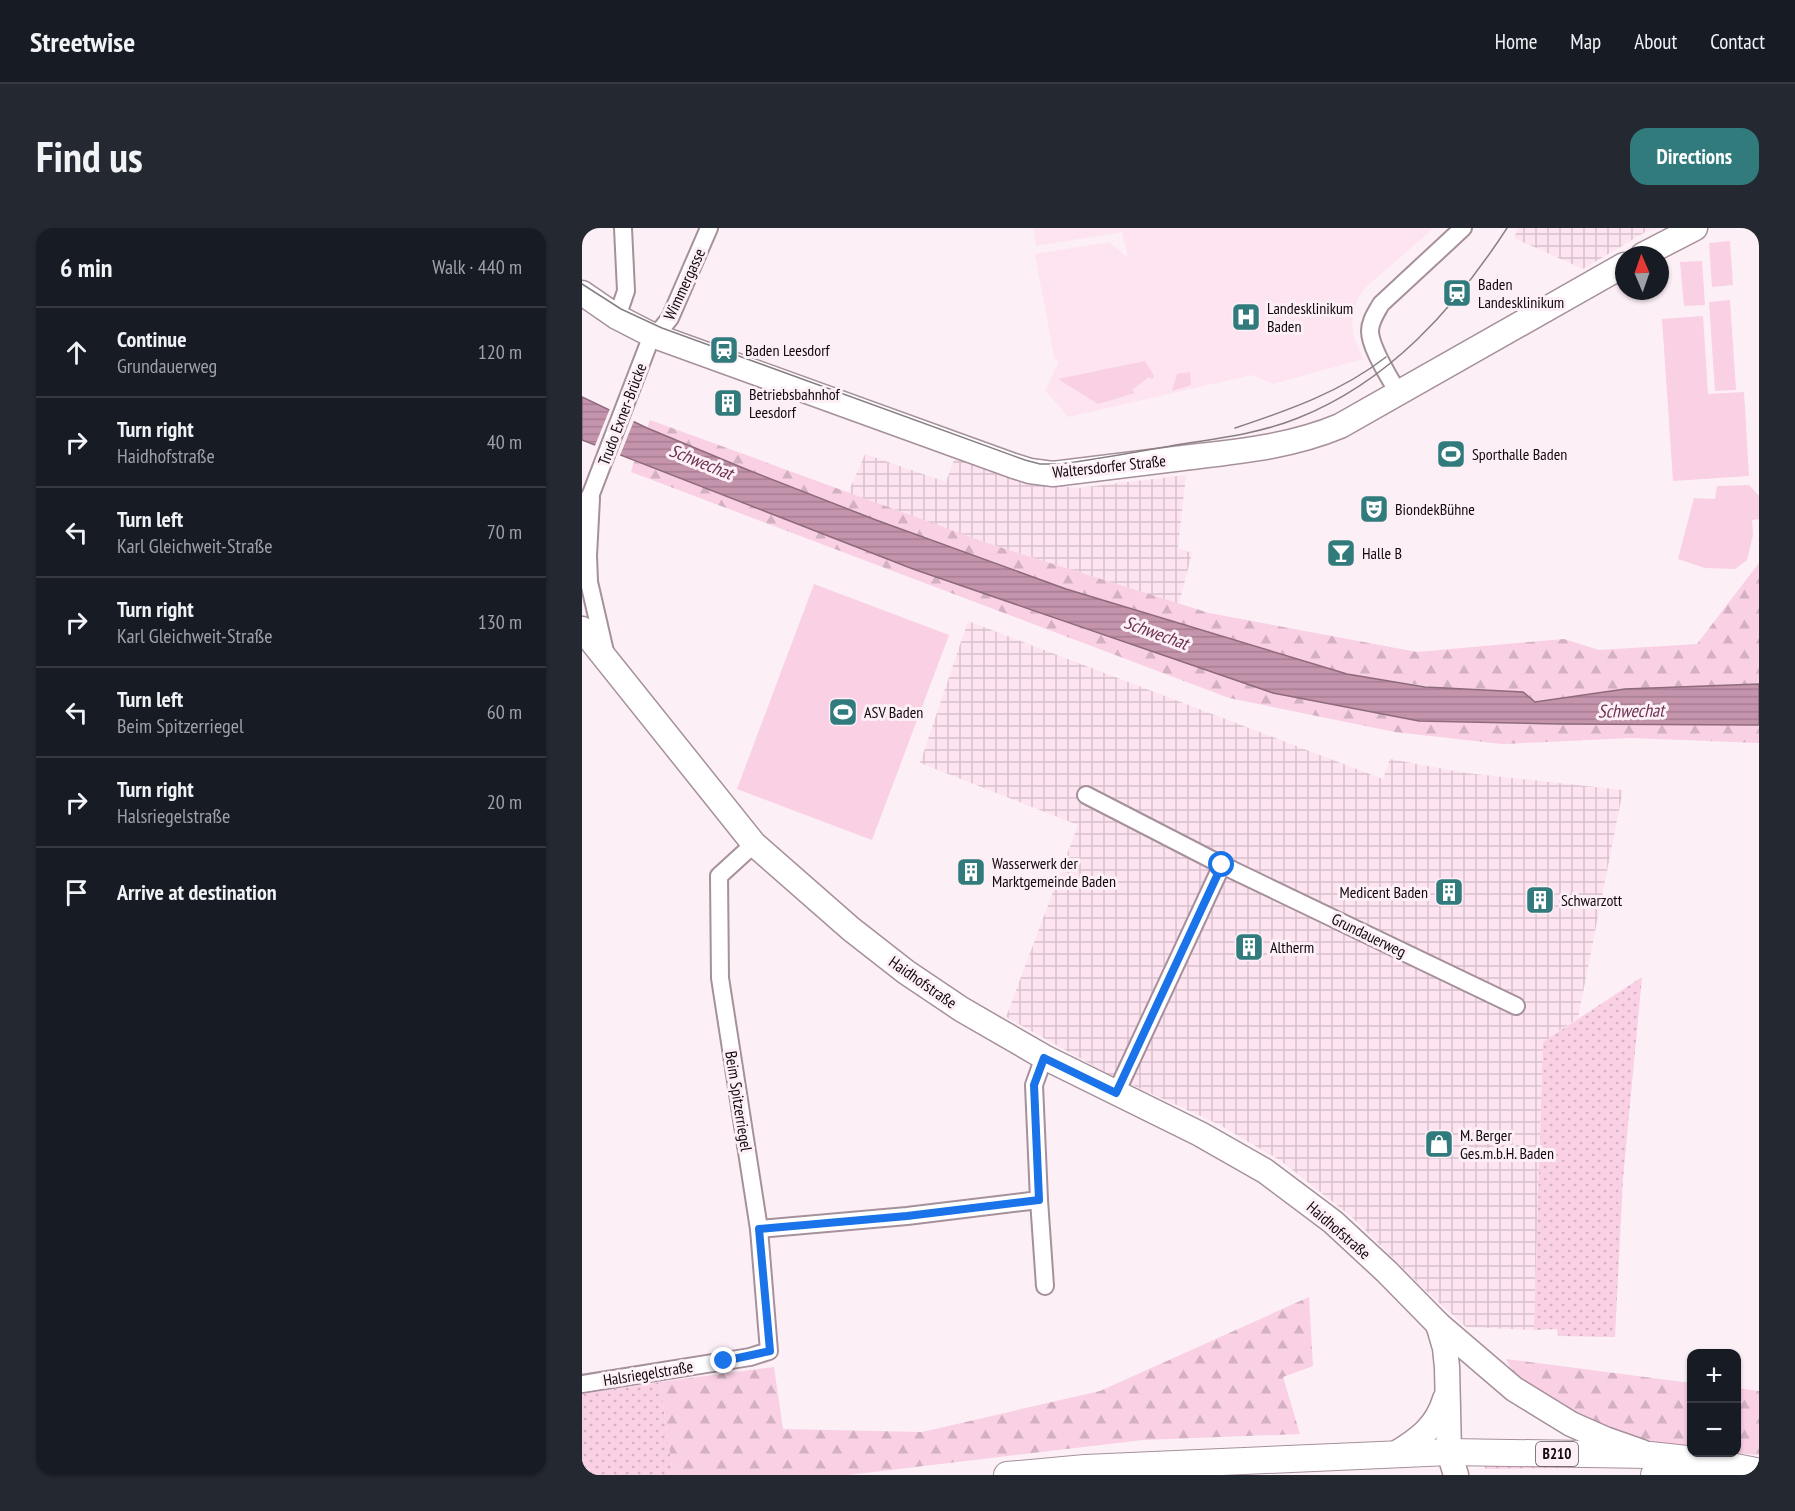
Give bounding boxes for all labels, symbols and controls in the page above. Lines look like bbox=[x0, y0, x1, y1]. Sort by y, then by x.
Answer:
text: Streetwise bbox=[30, 23, 135, 60]
text: Home bbox=[1495, 28, 1537, 55]
text: Map bbox=[1570, 28, 1601, 55]
text: About bbox=[1634, 28, 1677, 55]
text: Contact bbox=[1710, 28, 1765, 55]
button: Directions bbox=[1630, 128, 1759, 185]
text: Find us bbox=[36, 129, 143, 184]
street label: Wimmergasse bbox=[659, 245, 709, 323]
north arrow bbox=[1615, 246, 1669, 300]
text: 6 min bbox=[60, 251, 113, 284]
text: Walk · 440 m bbox=[432, 254, 522, 280]
place label: Baden Landesklinikum bbox=[1478, 274, 1564, 312]
station icon: Baden Landesklinikum bbox=[1441, 277, 1473, 309]
place label: Landesklinikum Baden bbox=[1267, 298, 1353, 336]
hospital icon: Landesklinikum Baden bbox=[1230, 301, 1262, 333]
text: Continue bbox=[117, 325, 187, 353]
station icon: Baden Leesdorf bbox=[708, 334, 740, 366]
icon: ahead bbox=[60, 336, 93, 369]
text: 120 m bbox=[478, 339, 522, 365]
place label: Baden Leesdorf bbox=[745, 340, 831, 360]
text: Grundauerweg bbox=[117, 353, 217, 379]
street label: Trudo Exner-Brücke bbox=[593, 360, 651, 468]
place label: Betriebsbahnhof Leesdorf bbox=[749, 384, 841, 422]
building icon: Betriebsbahnhof Leesdorf bbox=[712, 387, 744, 419]
text: Turn right bbox=[117, 415, 194, 443]
icon: right bbox=[60, 426, 93, 459]
text: 40 m bbox=[487, 429, 522, 455]
water label: Schwechat bbox=[666, 438, 738, 485]
sports icon: Sporthalle Baden bbox=[1435, 438, 1467, 470]
text: Haidhofstraße bbox=[117, 443, 215, 469]
place label: Sporthalle Baden bbox=[1472, 444, 1567, 464]
street label: Waltersdorfer Straße bbox=[1051, 450, 1167, 482]
theatre icon: BiondekBühne bbox=[1358, 493, 1390, 525]
place label: BiondekBühne bbox=[1395, 499, 1475, 519]
text: Turn left bbox=[117, 505, 183, 533]
icon: left bbox=[60, 516, 93, 549]
text: 70 m bbox=[487, 519, 522, 545]
text: Karl Gleichweit-Straße bbox=[117, 533, 272, 559]
bar icon: Halle B bbox=[1325, 537, 1357, 569]
place label: Halle B bbox=[1362, 543, 1402, 563]
text: Turn right bbox=[117, 595, 194, 623]
icon: right bbox=[60, 606, 93, 639]
text: 130 m bbox=[478, 609, 522, 635]
water label: Schwechat bbox=[1121, 610, 1193, 655]
text: Karl Gleichweit-Straße bbox=[117, 623, 272, 649]
text: Turn left bbox=[117, 685, 183, 713]
icon: left bbox=[60, 696, 93, 729]
sports icon: ASV Baden bbox=[827, 696, 859, 728]
water label: Schwechat bbox=[1598, 698, 1666, 723]
text: 60 m bbox=[487, 699, 522, 725]
place label: ASV Baden bbox=[864, 702, 923, 722]
text: Beim Spitzerriegel bbox=[117, 713, 244, 739]
text: Turn right bbox=[117, 775, 194, 803]
icon: right bbox=[60, 786, 93, 819]
text: 20 m bbox=[487, 789, 522, 815]
text: Halsriegelstraße bbox=[117, 803, 230, 829]
route start bbox=[1208, 851, 1234, 877]
place label: Wasserwerk der Marktgemeinde Baden bbox=[992, 853, 1116, 891]
building icon: Wasserwerk der Marktgemeinde Baden bbox=[955, 856, 987, 888]
icon: arrive bbox=[60, 876, 93, 909]
building icon: Medicent Baden bbox=[1433, 876, 1465, 908]
text: Arrive at destination bbox=[117, 878, 277, 906]
place label: Medicent Baden bbox=[1339, 882, 1428, 902]
building icon: Schwarzott bbox=[1524, 884, 1556, 916]
place label: Schwarzott bbox=[1561, 890, 1623, 910]
street label: Grundauerweg bbox=[1329, 908, 1409, 962]
building icon: Altherm bbox=[1233, 931, 1265, 963]
place label: Altherm bbox=[1270, 937, 1314, 957]
street label: Haidhofstraße bbox=[885, 951, 961, 1013]
street label: Beim Spitzerriegel bbox=[721, 1049, 757, 1153]
place label: M. Berger Ges.m.b.H. Baden bbox=[1460, 1125, 1554, 1163]
shop icon: M. Berger Ges.m.b.H. Baden bbox=[1423, 1128, 1455, 1160]
street label: Haidhofstraße bbox=[1303, 1197, 1375, 1263]
route end bbox=[710, 1347, 736, 1373]
map controls bbox=[1687, 1349, 1741, 1457]
button: + bbox=[1687, 1349, 1741, 1403]
street label: Halsriegelstraße bbox=[602, 1356, 694, 1390]
button: − bbox=[1687, 1403, 1741, 1457]
road number: B210 bbox=[1536, 1442, 1578, 1466]

